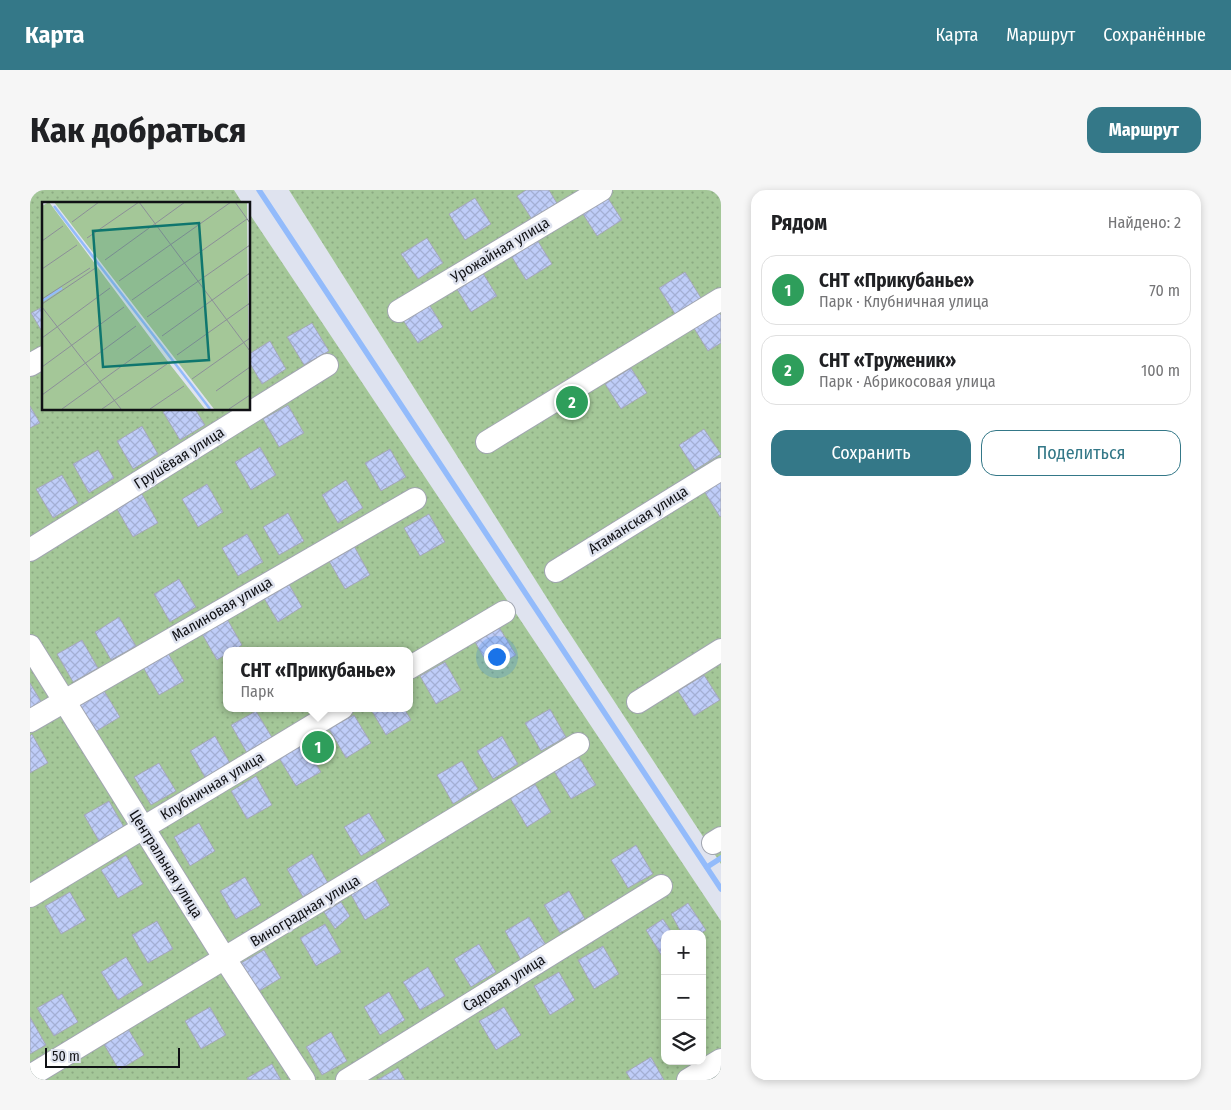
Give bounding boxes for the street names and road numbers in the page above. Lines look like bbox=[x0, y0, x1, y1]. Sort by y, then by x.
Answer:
street label: Урожайная улица bbox=[447, 214, 553, 287]
street label: Грушёвая улица bbox=[131, 423, 227, 493]
street label: Атаманская улица bbox=[585, 482, 691, 558]
street label: Малиновая улица bbox=[169, 573, 275, 645]
street label: Клубничная улица bbox=[157, 748, 267, 824]
street label: Центральная улица bbox=[125, 807, 207, 921]
street label: Виноградная улица bbox=[247, 871, 363, 951]
street label: Садовая улица bbox=[460, 951, 548, 1015]

